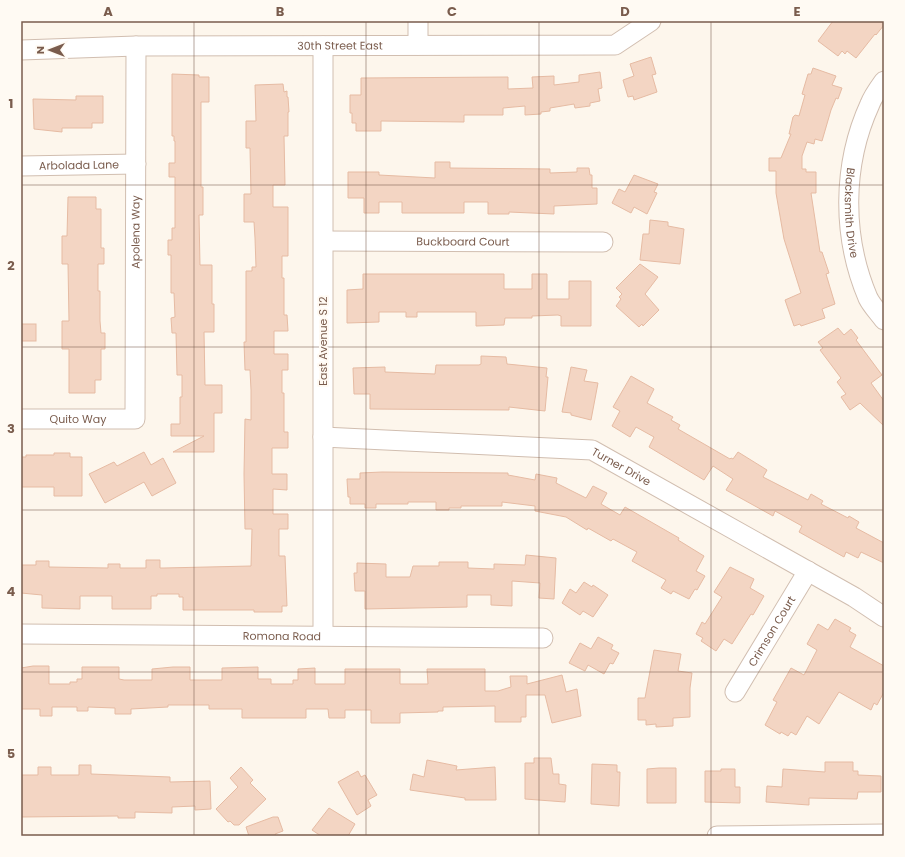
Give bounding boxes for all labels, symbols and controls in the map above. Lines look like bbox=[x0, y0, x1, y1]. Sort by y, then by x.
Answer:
text: A bbox=[103, 2, 113, 21]
text: B bbox=[276, 2, 285, 21]
text: C bbox=[447, 2, 457, 21]
text: D bbox=[620, 2, 630, 21]
text: E bbox=[793, 2, 801, 21]
north arrow bbox=[30, 30, 70, 70]
street label: 30th Street East bbox=[297, 37, 383, 54]
text: N bbox=[32, 46, 48, 54]
text: 1 bbox=[9, 94, 13, 113]
street label: Arbolada Lane bbox=[39, 156, 119, 174]
street label: Blacksmith Drive bbox=[841, 167, 863, 260]
street label: Apolena Way bbox=[127, 195, 144, 269]
street label: Buckboard Court bbox=[416, 233, 510, 250]
text: 2 bbox=[7, 256, 15, 275]
street label: East Avenue S 12 bbox=[315, 296, 331, 386]
street label: Quito Way bbox=[50, 411, 107, 427]
text: 3 bbox=[7, 419, 15, 438]
street label: Turner Drive bbox=[589, 443, 654, 490]
text: 4 bbox=[7, 582, 16, 601]
street label: Crimson Court bbox=[744, 593, 799, 670]
street label: Romona Road bbox=[243, 628, 321, 644]
text: 5 bbox=[7, 744, 15, 763]

